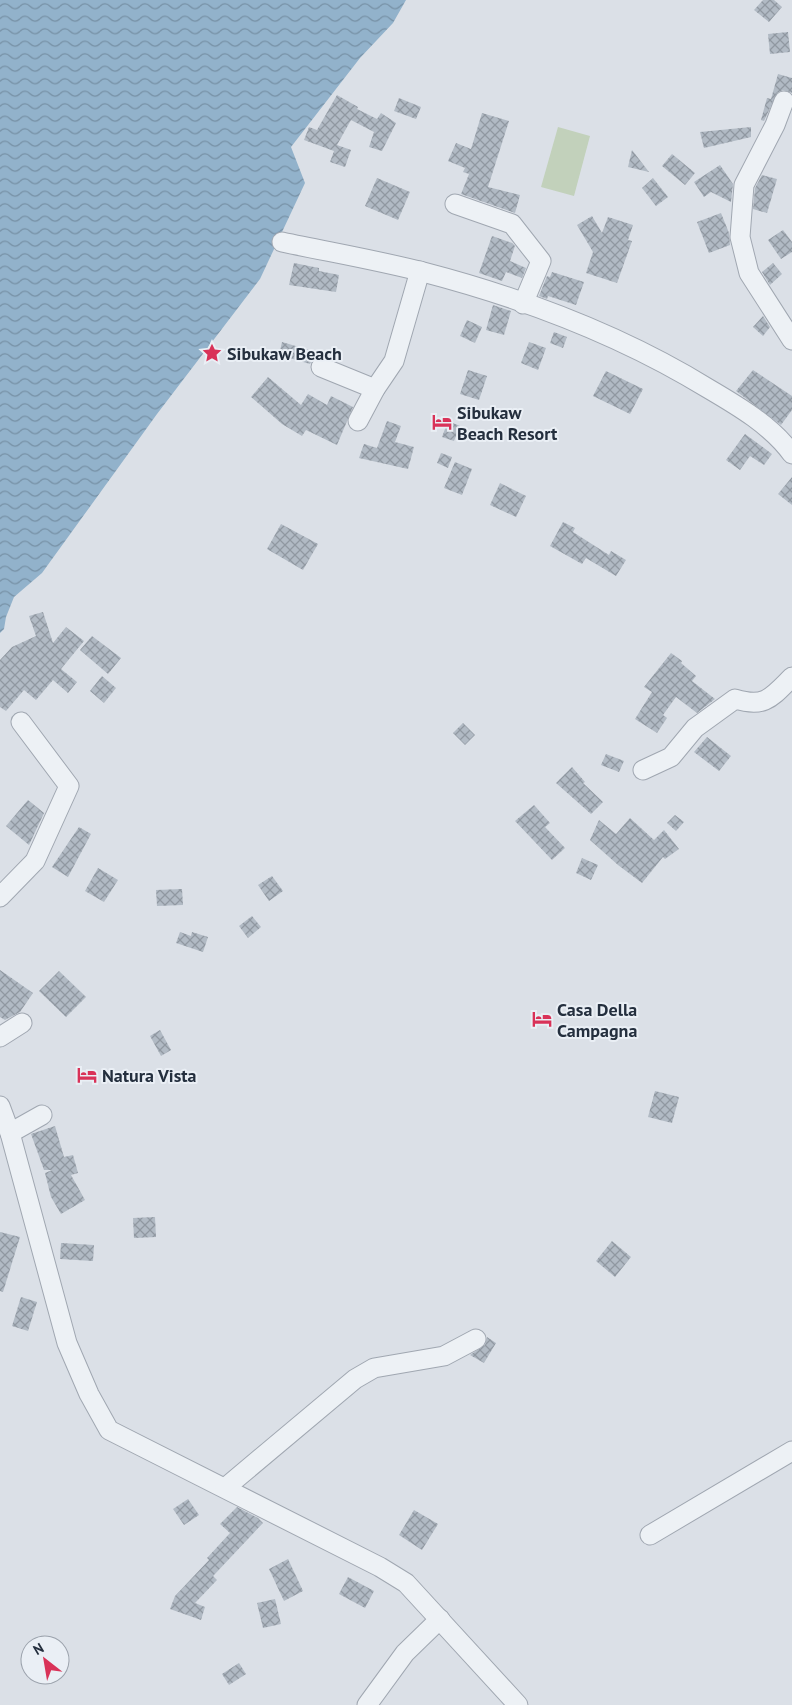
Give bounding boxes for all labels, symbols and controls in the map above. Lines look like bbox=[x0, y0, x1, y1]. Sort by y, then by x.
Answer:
place icon: Sibukaw Beach bbox=[201, 342, 223, 364]
place label: Sibukaw Beach bbox=[227, 342, 342, 365]
place label: Sibukaw Beach Resort bbox=[457, 401, 558, 445]
hotel icon: Sibukaw Beach Resort bbox=[431, 411, 453, 433]
place label: Casa Della Campagna bbox=[557, 998, 637, 1042]
hotel icon: Casa Della Campagna bbox=[531, 1008, 553, 1030]
hotel icon: Natura Vista bbox=[76, 1064, 98, 1086]
place label: Natura Vista bbox=[102, 1064, 197, 1087]
north arrow bbox=[20, 1635, 70, 1685]
text: N bbox=[30, 1639, 47, 1659]

